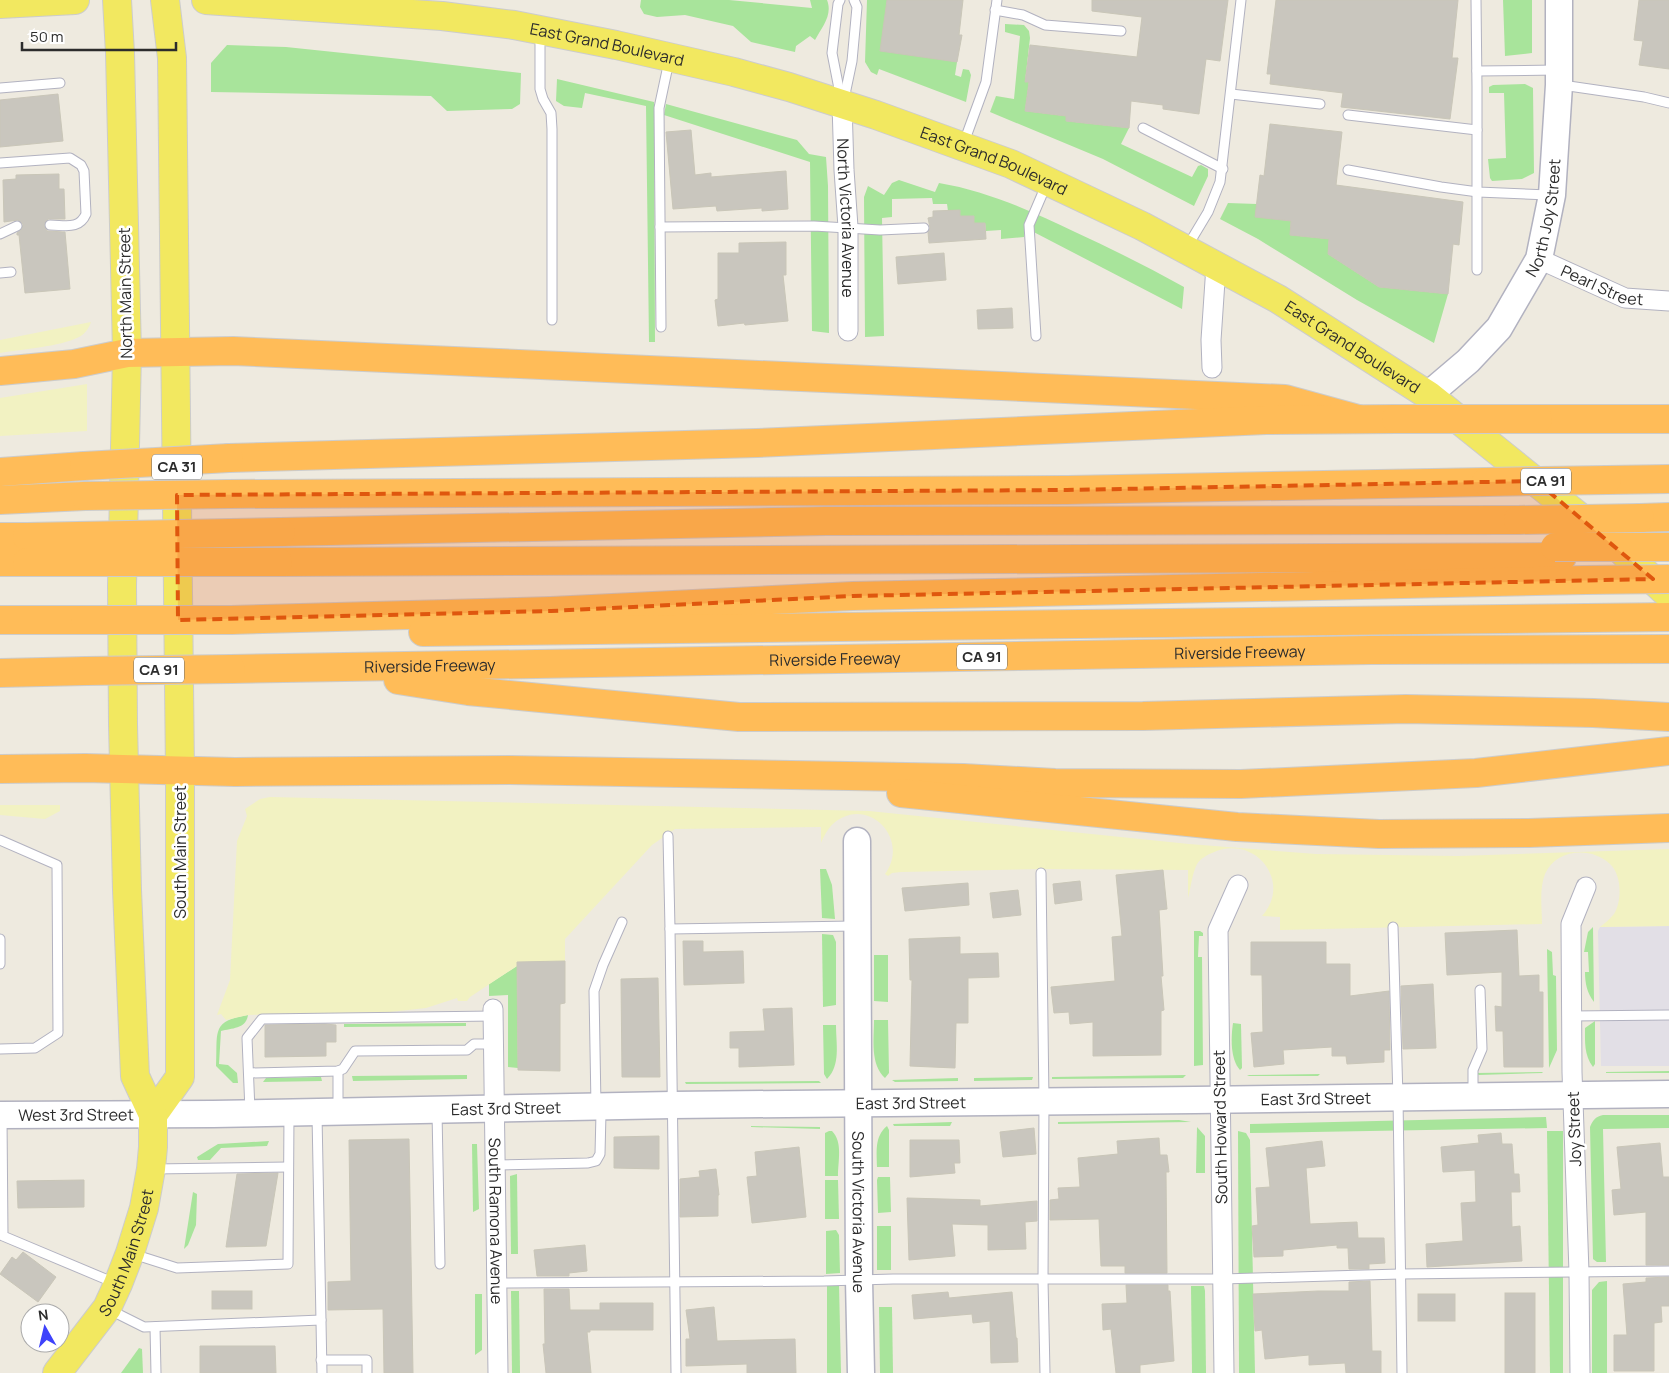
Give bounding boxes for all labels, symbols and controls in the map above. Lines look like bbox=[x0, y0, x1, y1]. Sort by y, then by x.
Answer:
street label: East Grand Boulevard bbox=[528, 17, 686, 71]
scale bar bbox=[22, 20, 176, 52]
text: 50 m bbox=[30, 26, 64, 47]
street label: East Grand Boulevard bbox=[917, 121, 1071, 200]
street label: North Victoria Avenue bbox=[832, 138, 859, 297]
street label: North Joy Street bbox=[1520, 158, 1565, 281]
street label: North Main Street bbox=[113, 227, 137, 359]
street label: Pearl Street bbox=[1557, 259, 1644, 310]
street label: East Grand Boulevard bbox=[1281, 295, 1425, 398]
road number: CA 31 bbox=[152, 454, 202, 480]
road number: CA 91 bbox=[1521, 468, 1571, 494]
street label: Riverside Freeway bbox=[1174, 640, 1306, 664]
road number: CA 91 bbox=[957, 644, 1007, 670]
street label: Riverside Freeway bbox=[769, 647, 901, 671]
street label: Riverside Freeway bbox=[364, 654, 496, 678]
road number: CA 91 bbox=[134, 658, 184, 682]
street label: South Main Street bbox=[169, 785, 191, 919]
street label: South Howard Street bbox=[1208, 1050, 1232, 1204]
street label: East 3rd Street bbox=[1261, 1087, 1371, 1110]
street label: East 3rd Street bbox=[856, 1091, 966, 1114]
street label: Joy Street bbox=[1562, 1091, 1586, 1167]
street label: East 3rd Street bbox=[451, 1096, 561, 1120]
street label: West 3rd Street bbox=[18, 1103, 134, 1126]
street label: South Victoria Avenue bbox=[847, 1131, 870, 1293]
street label: South Ramona Avenue bbox=[484, 1138, 508, 1304]
street label: South Main Street bbox=[93, 1187, 158, 1321]
north arrow bbox=[20, 1303, 70, 1353]
text: N bbox=[37, 1305, 49, 1325]

